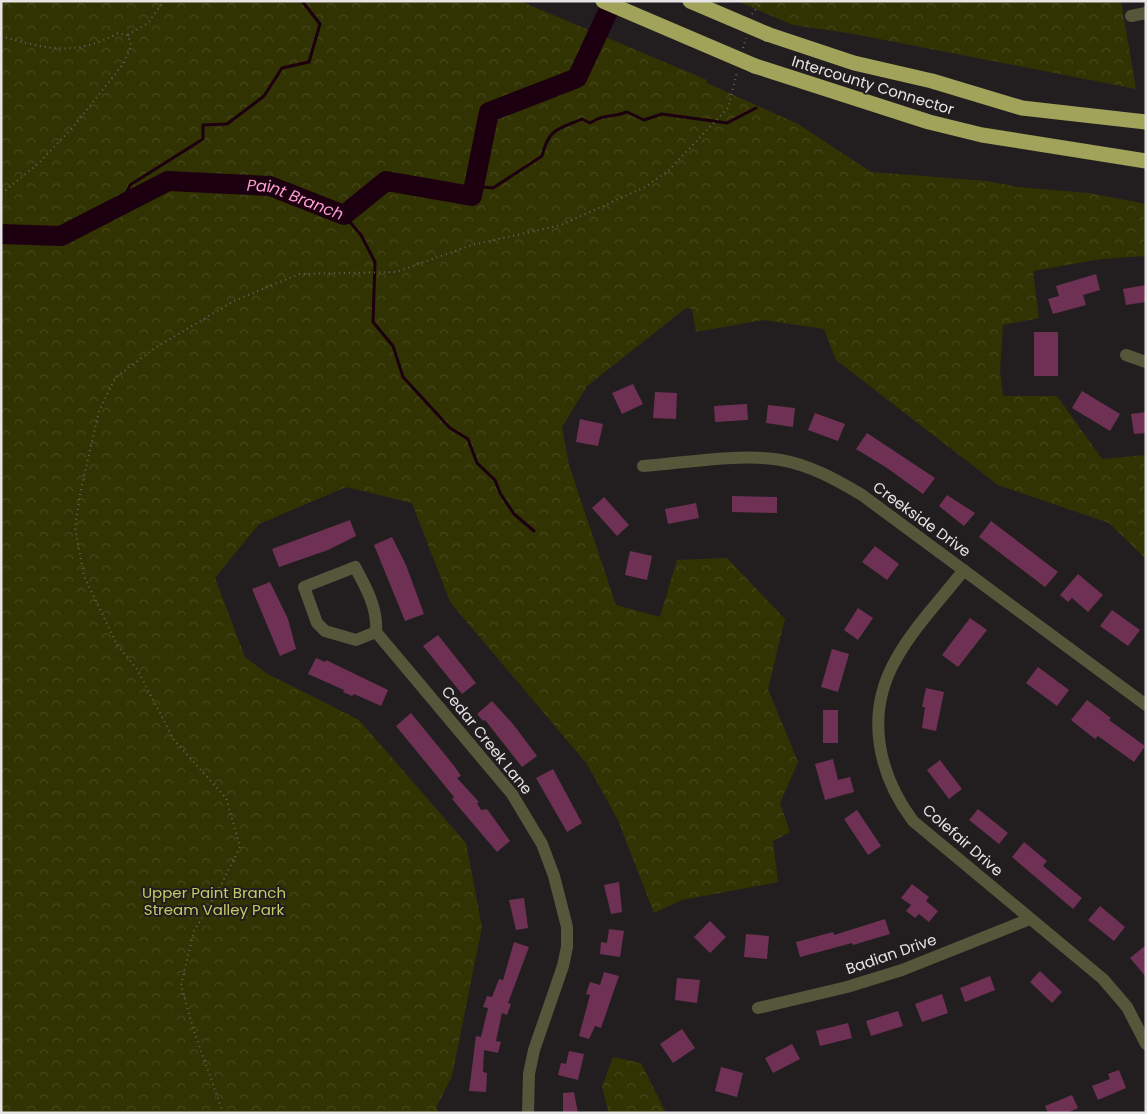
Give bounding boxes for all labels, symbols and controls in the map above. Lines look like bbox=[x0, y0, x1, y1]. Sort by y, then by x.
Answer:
street label: Intercounty Connector bbox=[789, 50, 957, 120]
water label: Paint Branch bbox=[246, 173, 347, 225]
street label: Creekside Drive bbox=[869, 476, 975, 562]
street label: Cedar Creek Lane bbox=[437, 681, 537, 799]
street label: Colefair Drive bbox=[918, 799, 1008, 881]
park label: Upper Paint Branch Stream Valley Park bbox=[142, 882, 286, 920]
street label: Badian Drive bbox=[843, 929, 939, 979]

